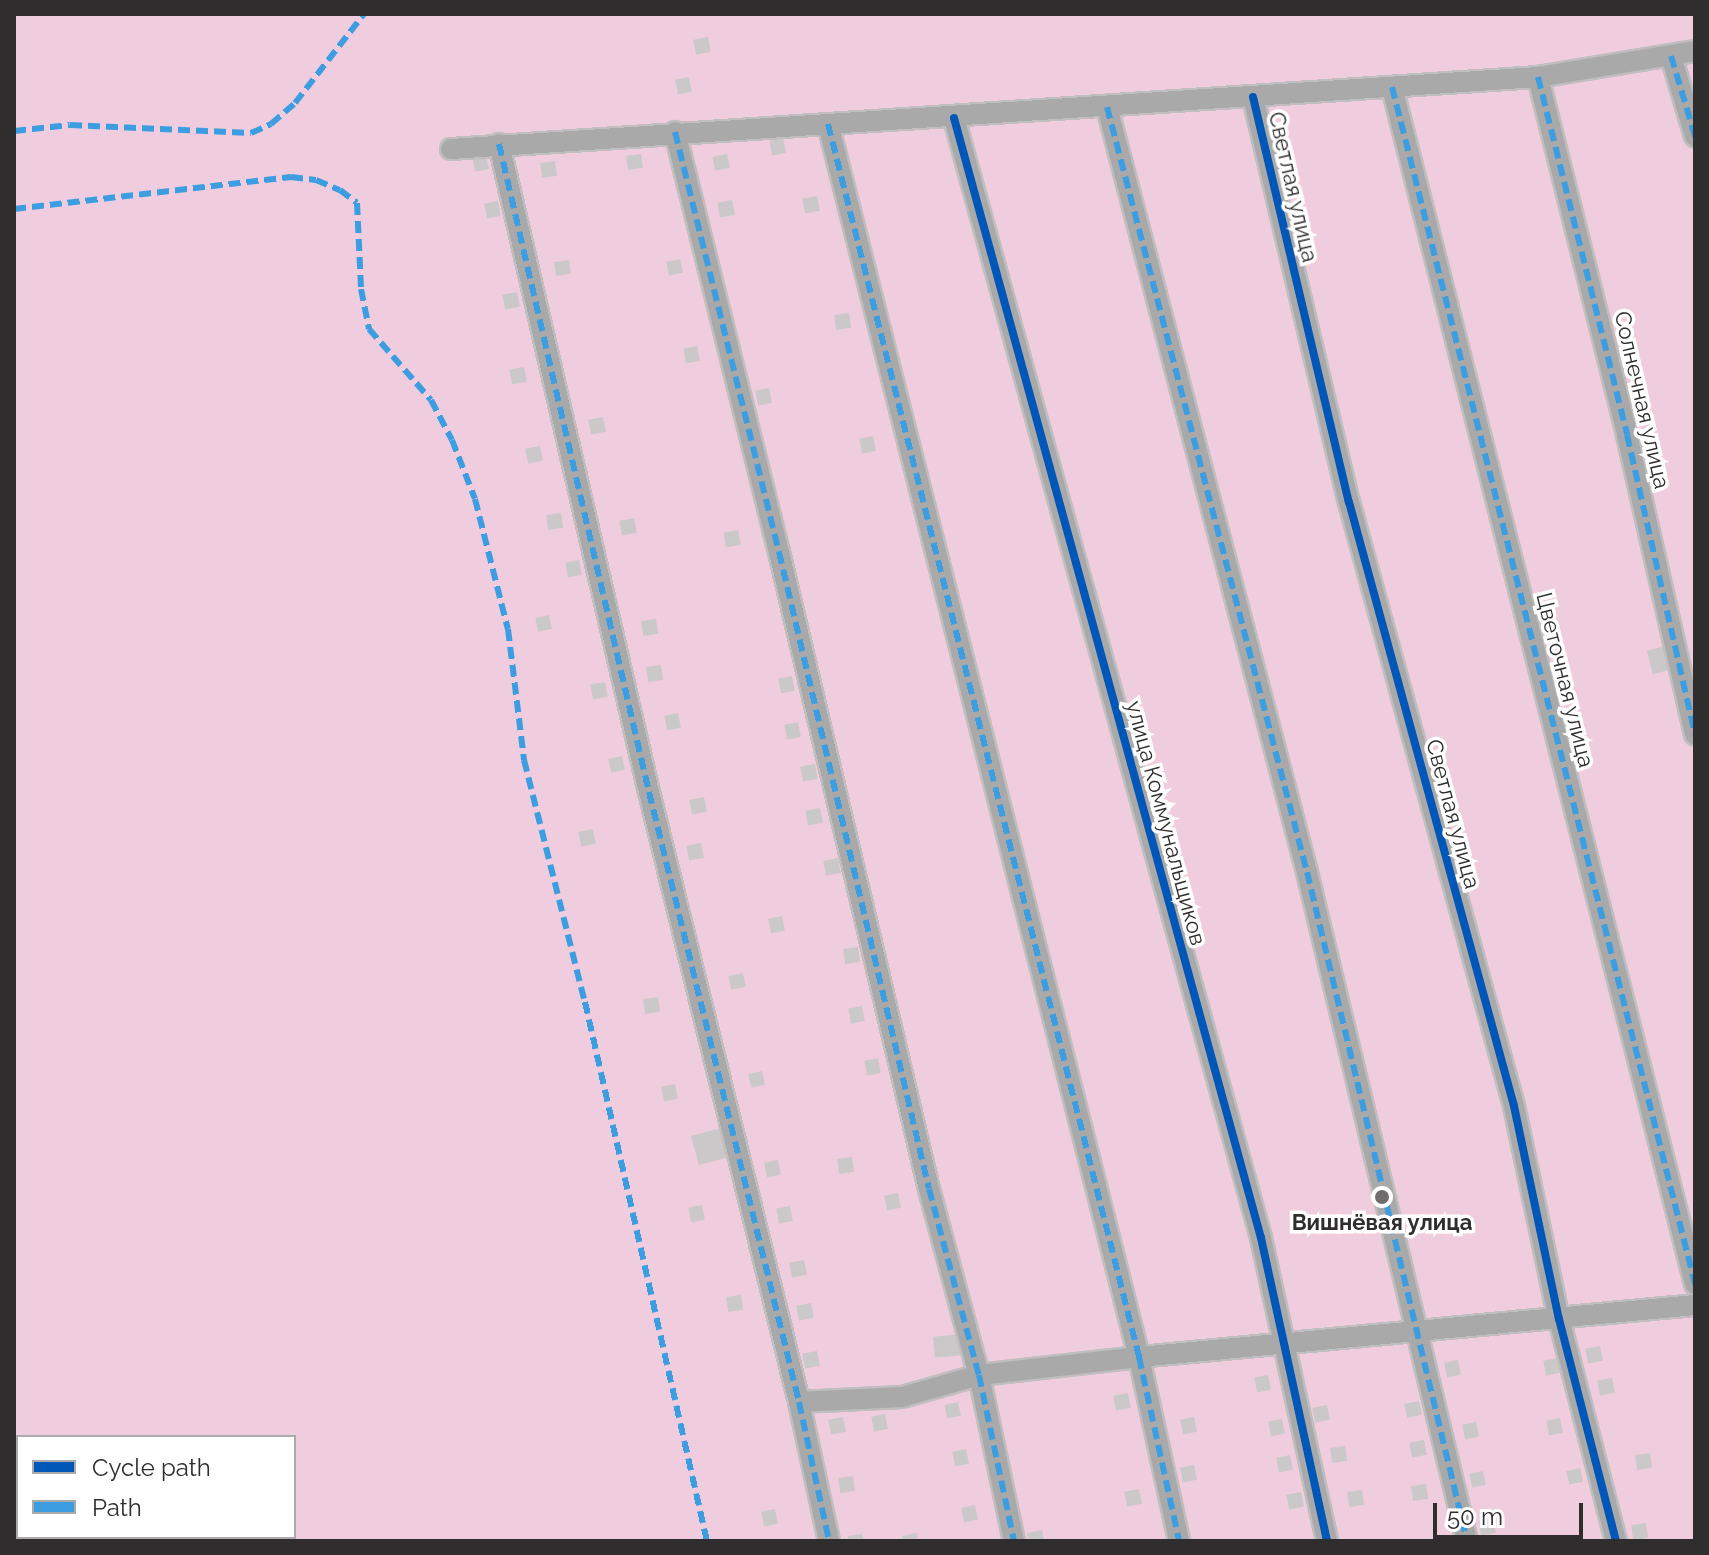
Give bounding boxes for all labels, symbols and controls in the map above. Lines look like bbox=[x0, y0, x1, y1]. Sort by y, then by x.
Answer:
street label: Светлая улица bbox=[1263, 109, 1323, 265]
street label: Солнечная улица bbox=[1609, 308, 1675, 492]
street label: Цветочная улица bbox=[1530, 590, 1600, 770]
street label: улица Коммунальщиков bbox=[1121, 698, 1211, 948]
street label: Светлая улица bbox=[1420, 736, 1486, 892]
marker: Вишнёвая улица bbox=[1373, 1188, 1391, 1206]
place label: Вишнёвая улица bbox=[1291, 1210, 1473, 1236]
legend bbox=[16, 1435, 296, 1539]
text: Cycle path bbox=[92, 1453, 211, 1482]
scale bar bbox=[1437, 1487, 1587, 1537]
text: Path bbox=[92, 1493, 142, 1522]
text: 50 m bbox=[1447, 1502, 1503, 1531]

